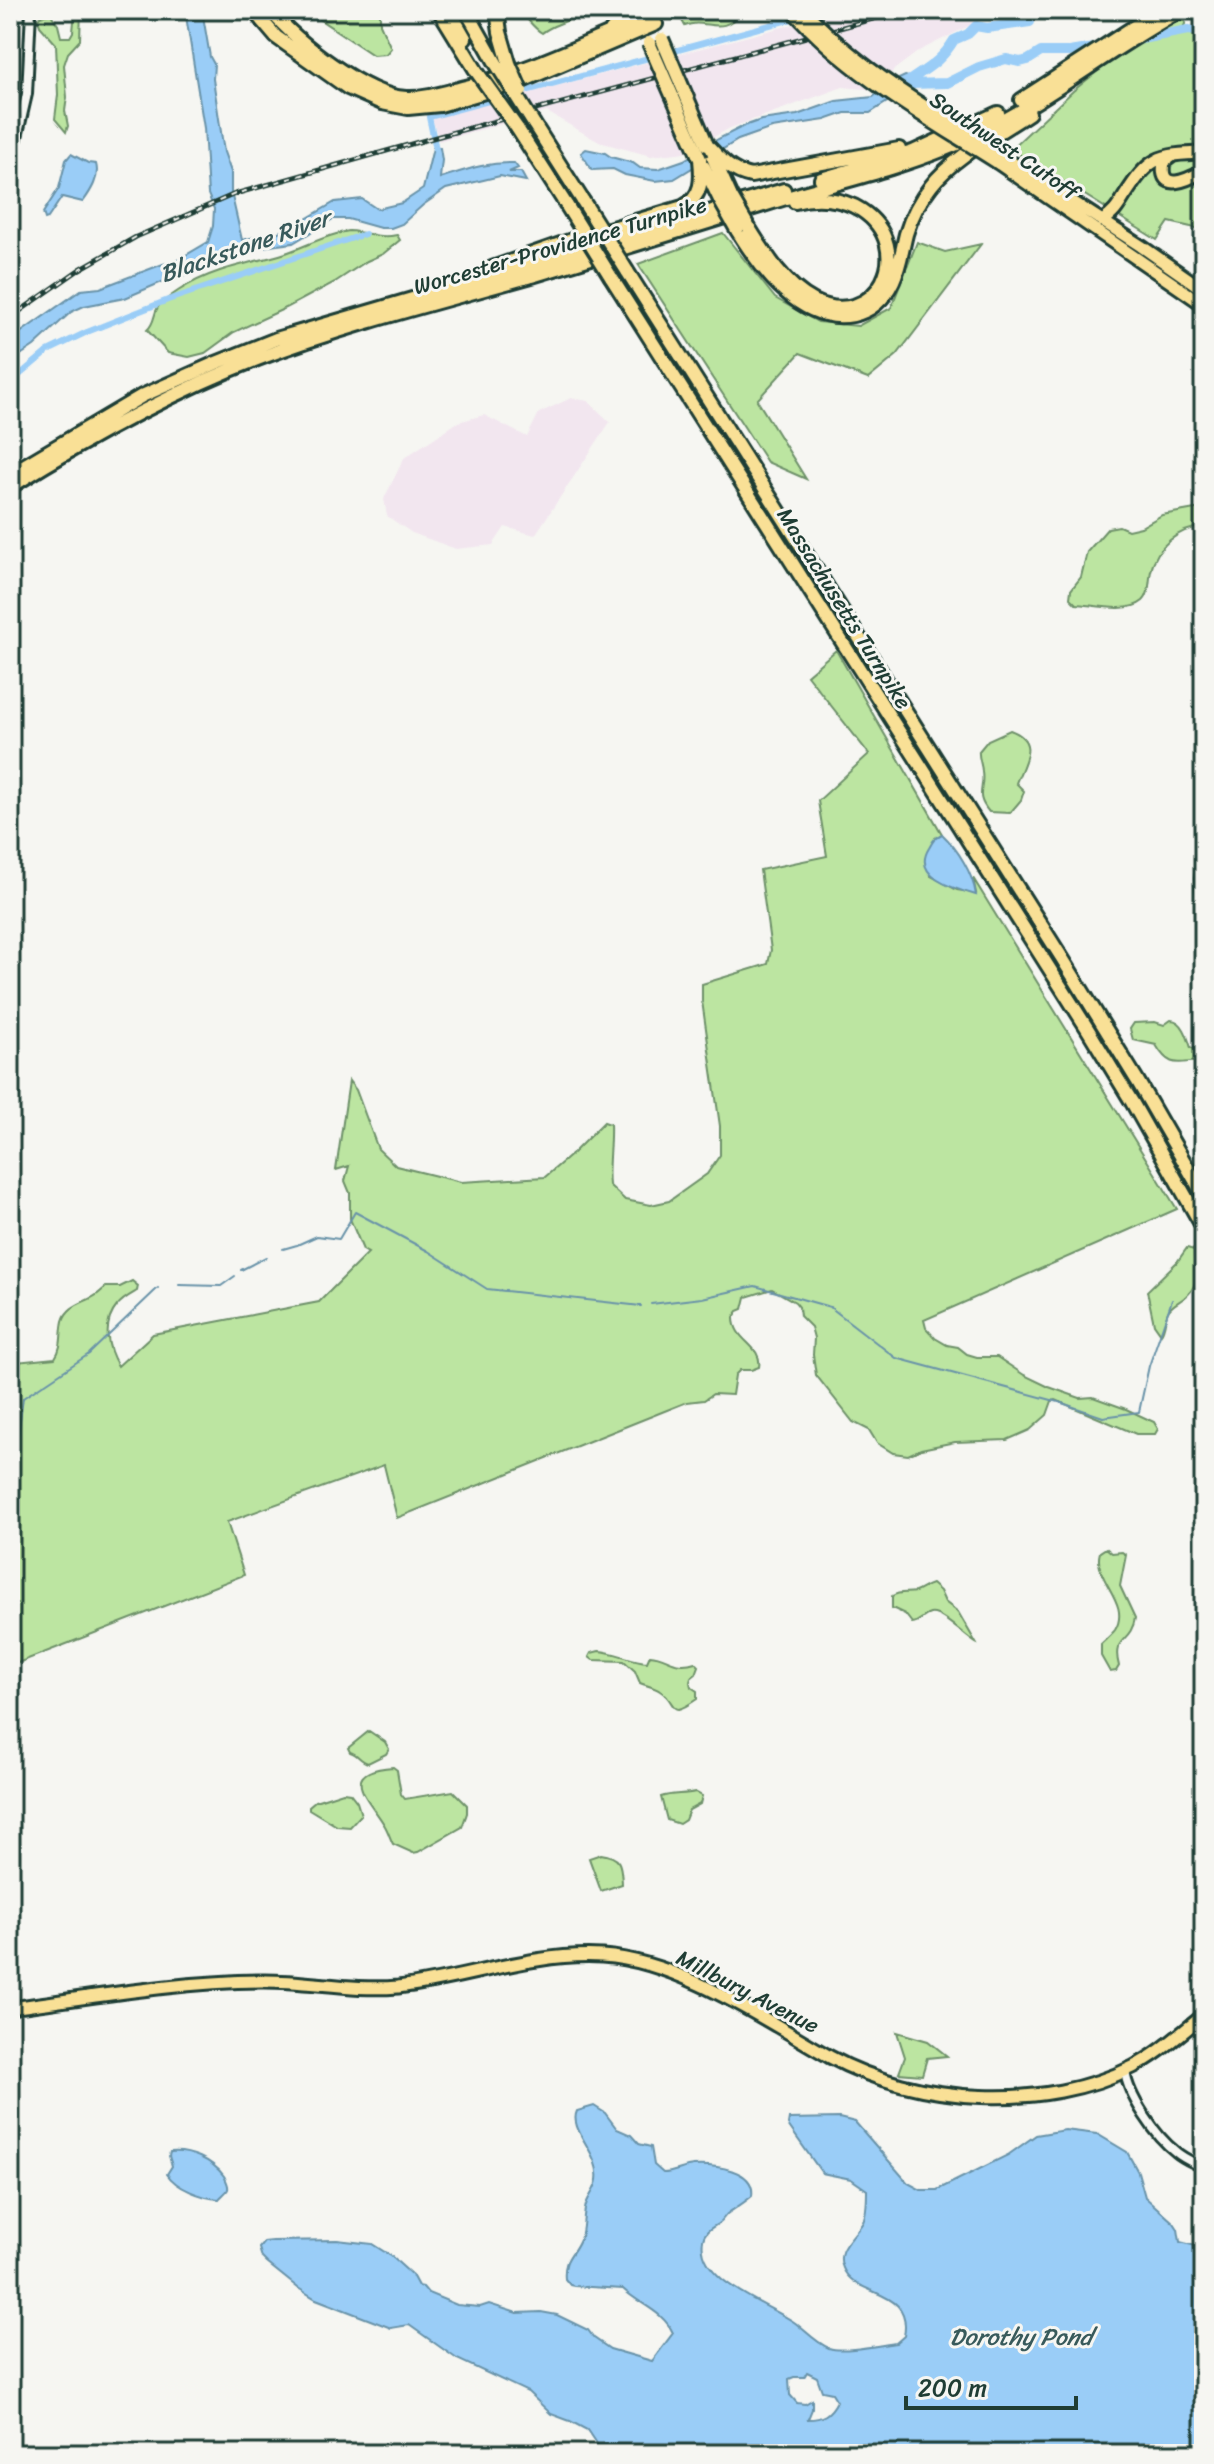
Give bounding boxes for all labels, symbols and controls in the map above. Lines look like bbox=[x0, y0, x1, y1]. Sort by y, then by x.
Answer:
street label: Southwest Cutoff bbox=[922, 81, 1091, 212]
street label: Worcester-Providence Turnpike bbox=[409, 185, 711, 306]
water label: Blackstone River bbox=[154, 196, 340, 295]
street label: Massachusetts Turnpike bbox=[766, 499, 923, 717]
street label: Millbury Avenue bbox=[669, 1939, 826, 2044]
water label: Dorothy Pond bbox=[950, 2316, 1099, 2358]
scale bar bbox=[906, 2360, 1076, 2410]
text: 200 m bbox=[918, 2367, 987, 2409]

